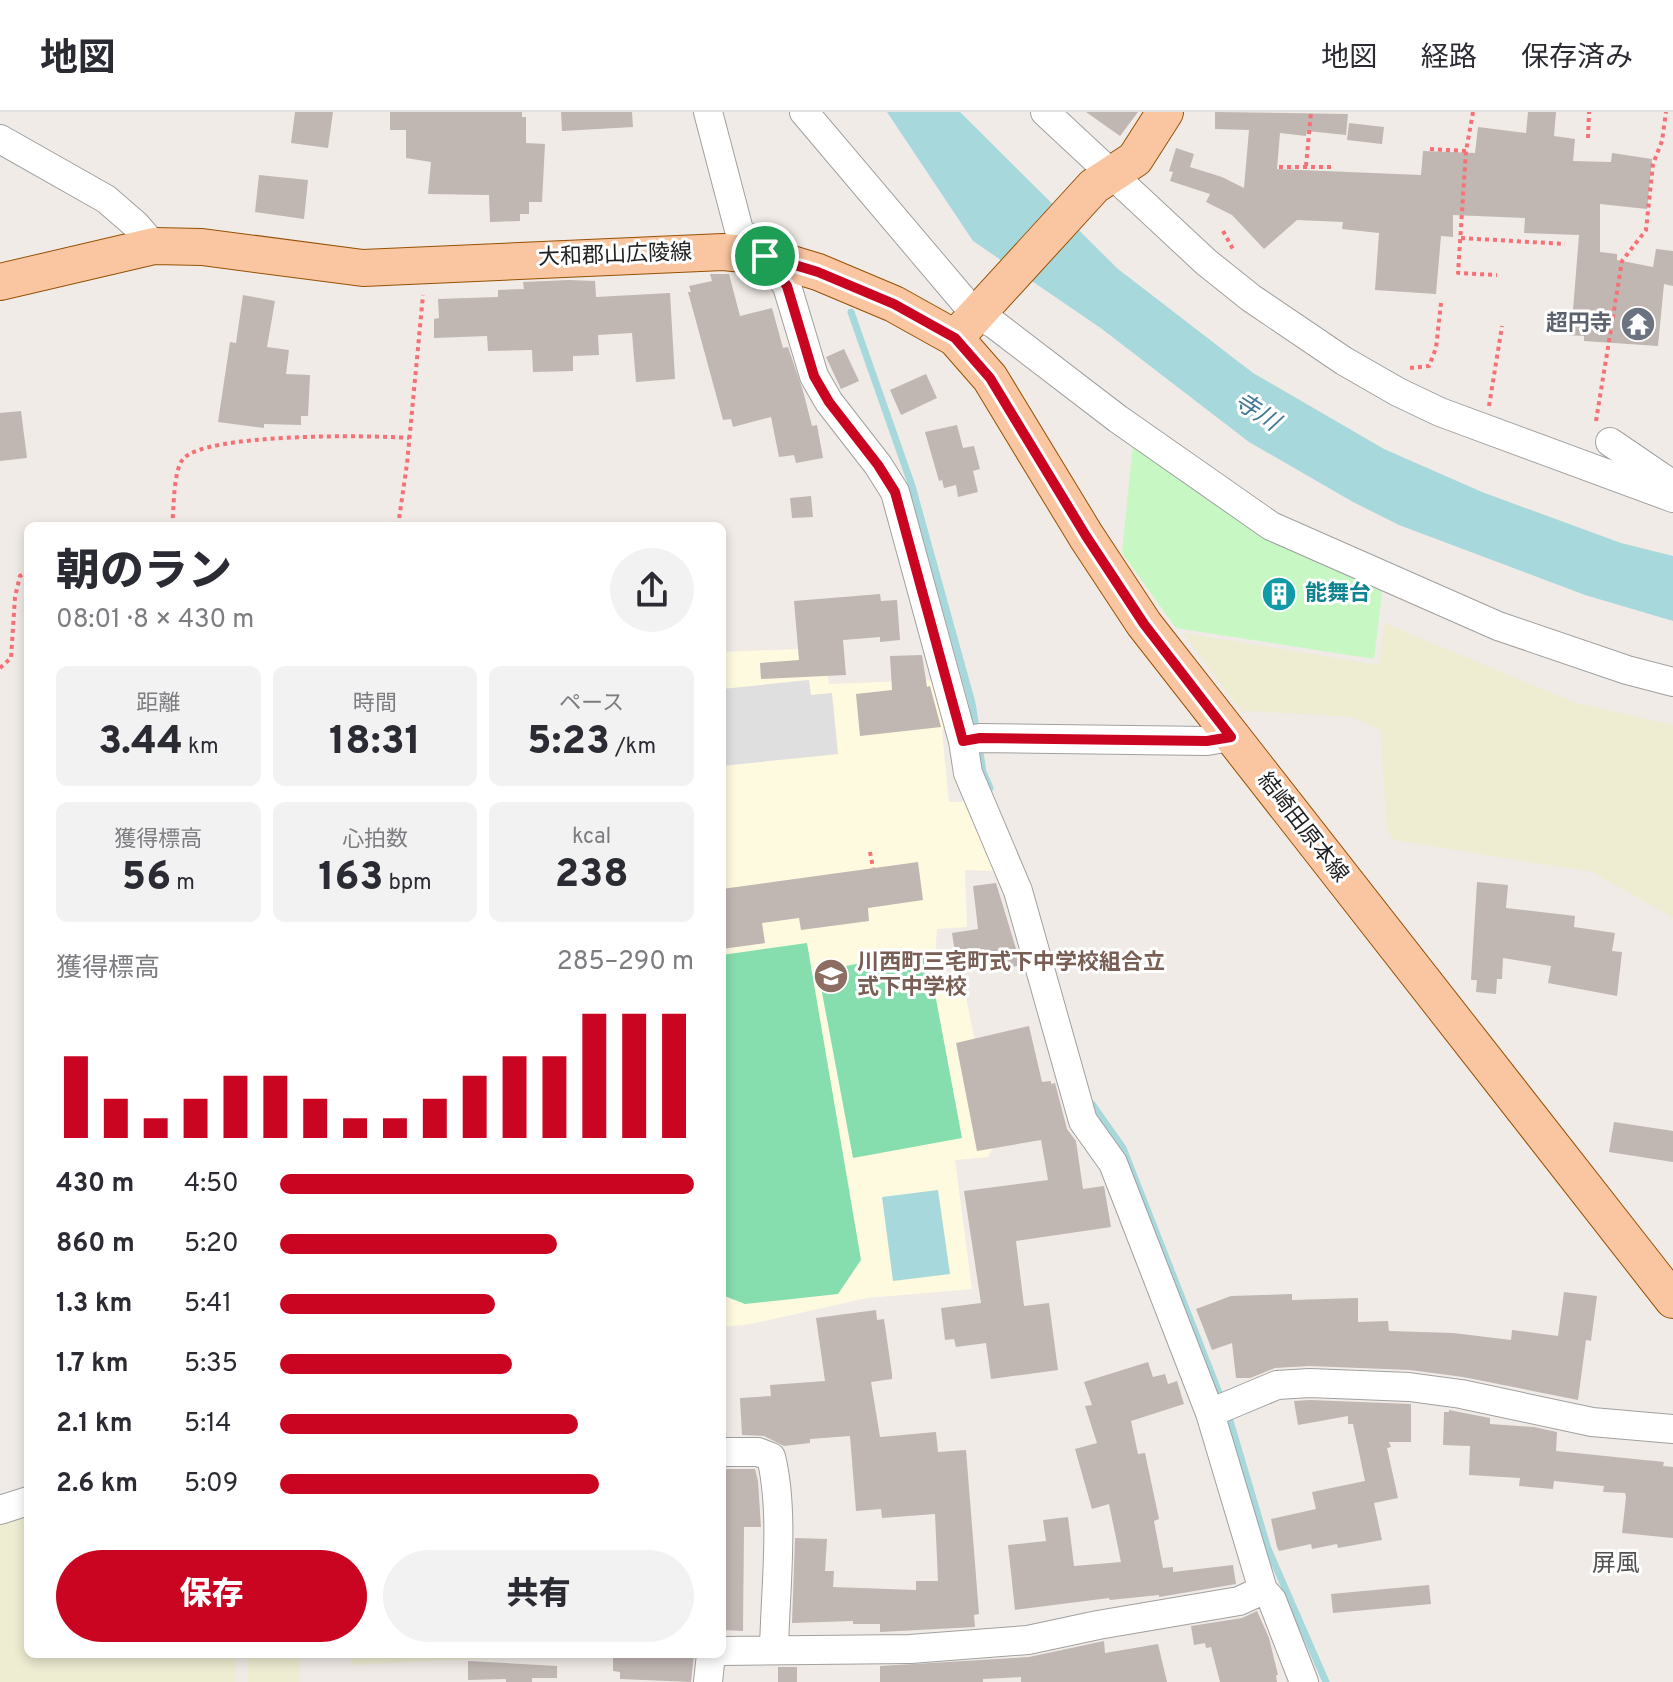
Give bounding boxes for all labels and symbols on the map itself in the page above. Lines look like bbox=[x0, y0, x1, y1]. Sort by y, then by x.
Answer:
pin bbox=[731, 222, 799, 290]
street label: 大和郡山広陵線 bbox=[538, 240, 692, 272]
temple icon: 超円寺 bbox=[1619, 305, 1657, 343]
place label: 超円寺 bbox=[1546, 311, 1612, 338]
water label: 寺川 bbox=[1228, 387, 1287, 440]
building icon: 能舞台 bbox=[1260, 575, 1298, 613]
place label: 能舞台 bbox=[1305, 581, 1371, 608]
street label: 結崎田原本線 bbox=[1251, 768, 1353, 888]
place label: 川西町三宅町式下中学校組合立 式下中学校 bbox=[857, 950, 1165, 1002]
school or university icon: 川西町三宅町式下中学校組合立 式下中学校 bbox=[812, 957, 850, 995]
district label: 屏風 bbox=[1592, 1550, 1640, 1580]

